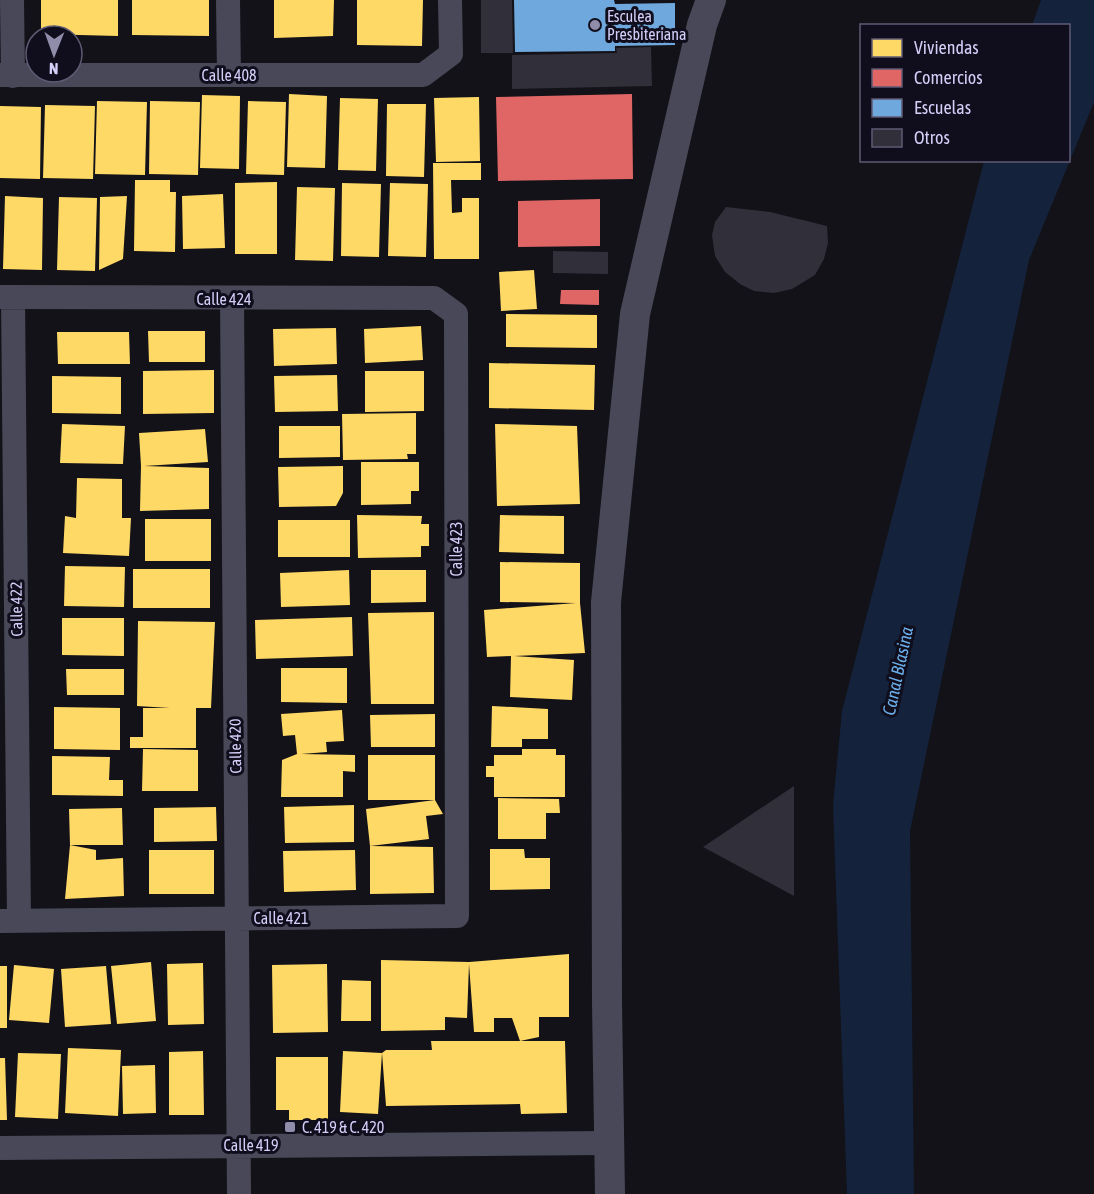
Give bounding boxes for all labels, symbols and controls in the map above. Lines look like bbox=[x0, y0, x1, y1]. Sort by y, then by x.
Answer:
place label: Esculea Presbiteriana bbox=[607, 7, 687, 43]
marker: Esculea Presbiteriana bbox=[588, 18, 602, 32]
north arrow bbox=[24, 24, 84, 84]
legend bbox=[860, 24, 1070, 162]
text: Viviendas bbox=[914, 37, 979, 58]
text: N bbox=[49, 60, 59, 78]
street label: Calle 408 bbox=[202, 66, 256, 84]
text: Comercios bbox=[914, 67, 983, 88]
text: Escuelas bbox=[914, 97, 971, 118]
text: Otros bbox=[914, 127, 950, 148]
street label: Calle 424 bbox=[197, 290, 251, 308]
street label: Calle 423 bbox=[447, 522, 465, 576]
street label: Calle 422 bbox=[7, 581, 25, 637]
water label: Canal Blasina bbox=[878, 624, 917, 717]
street label: Calle 420 bbox=[226, 718, 244, 774]
street label: Calle 421 bbox=[254, 909, 308, 927]
place label: C. 419 & C. 420 bbox=[302, 1118, 384, 1136]
marker: C. 419 & C. 420 bbox=[283, 1120, 297, 1134]
street label: Calle 419 bbox=[224, 1136, 278, 1154]

